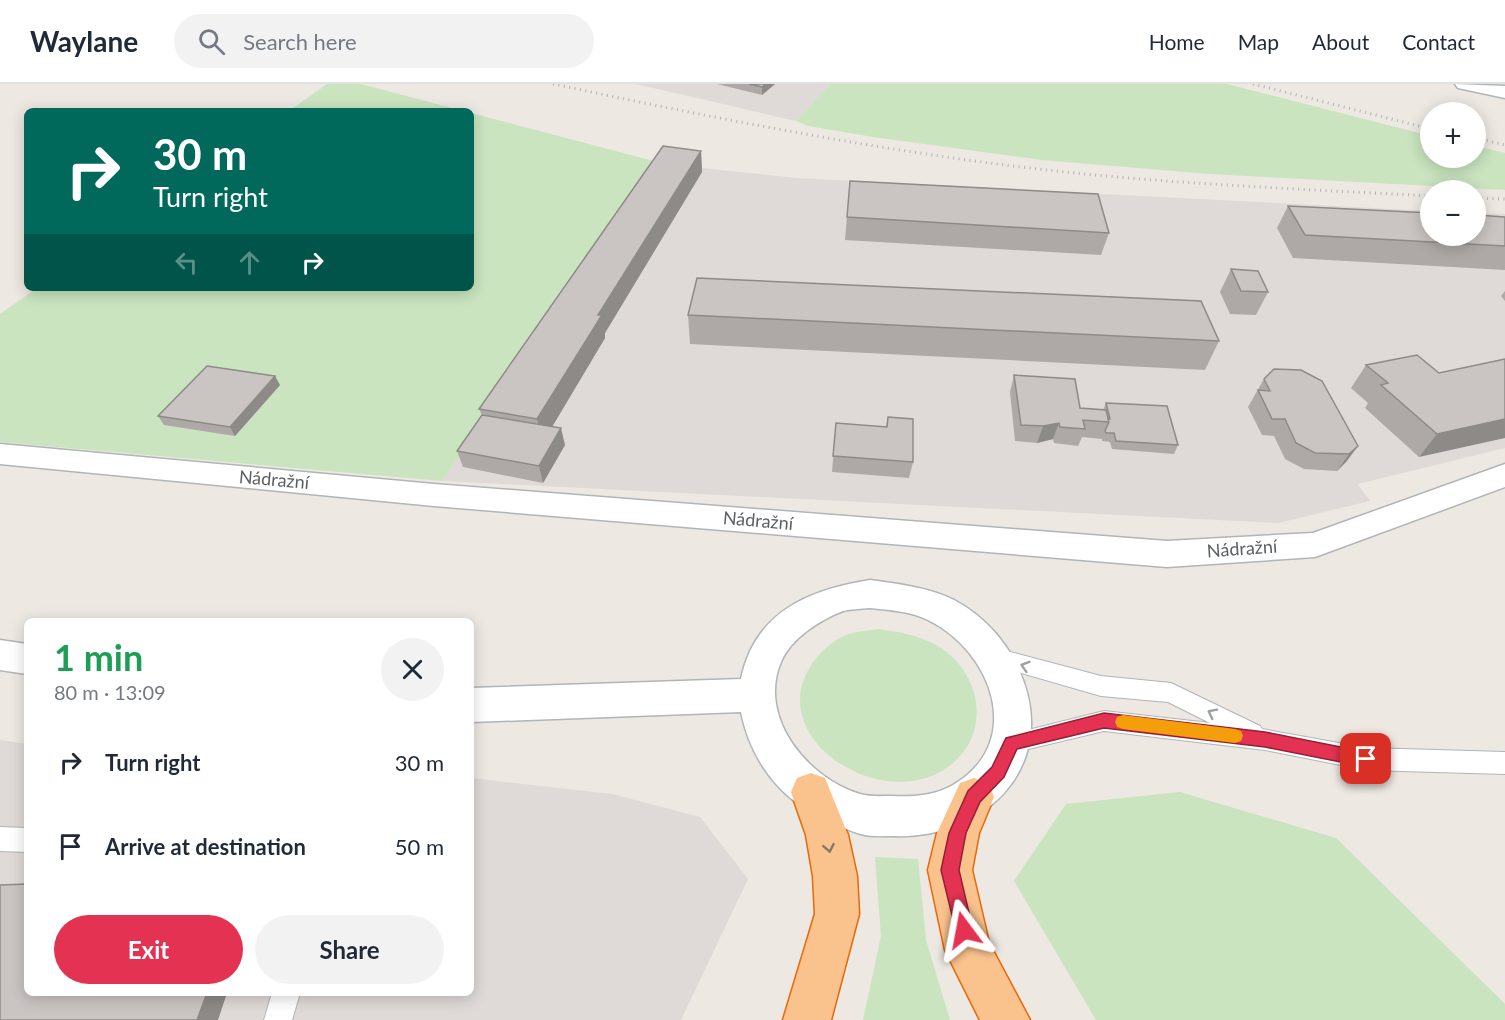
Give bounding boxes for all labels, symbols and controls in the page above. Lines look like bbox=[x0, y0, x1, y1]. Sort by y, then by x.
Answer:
search box bbox=[174, 14, 594, 68]
text: Waylane bbox=[30, 24, 138, 58]
icon: search bbox=[195, 25, 228, 58]
text: Search here bbox=[243, 28, 357, 55]
text: Home bbox=[1149, 29, 1205, 54]
text: Map bbox=[1238, 29, 1279, 54]
text: About bbox=[1312, 29, 1369, 54]
text: Contact bbox=[1402, 29, 1475, 54]
map controls bbox=[1420, 102, 1486, 246]
button: + bbox=[1420, 102, 1486, 168]
text: 30 m bbox=[153, 129, 247, 179]
icon: right bbox=[54, 132, 132, 210]
text: Turn right bbox=[153, 180, 268, 213]
button: − bbox=[1420, 180, 1486, 246]
icon: left bbox=[170, 246, 203, 279]
icon: ahead bbox=[233, 246, 266, 279]
icon: right bbox=[296, 246, 329, 279]
street label: Nádražní bbox=[238, 465, 311, 493]
street label: Nádražní bbox=[722, 506, 795, 534]
street label: Nádražní bbox=[1206, 535, 1278, 561]
text: 1 min bbox=[54, 635, 143, 679]
button: close bbox=[381, 638, 444, 701]
one-way arrow bbox=[1020, 661, 1031, 673]
text: 80 m · 13:09 bbox=[54, 680, 166, 704]
one-way arrow bbox=[1208, 709, 1219, 721]
pin bbox=[1340, 733, 1391, 784]
icon: arrive bbox=[1349, 742, 1382, 775]
icon: right bbox=[54, 746, 87, 779]
text: Turn right bbox=[105, 749, 200, 776]
text: 30 m bbox=[395, 749, 444, 776]
icon: arrive bbox=[54, 830, 87, 863]
text: Arrive at destination bbox=[105, 833, 306, 860]
text: 50 m bbox=[395, 833, 444, 860]
one-way arrow bbox=[822, 842, 835, 852]
position arrow bbox=[932, 898, 996, 962]
button: Exit bbox=[54, 915, 243, 984]
button: Share bbox=[255, 915, 444, 984]

